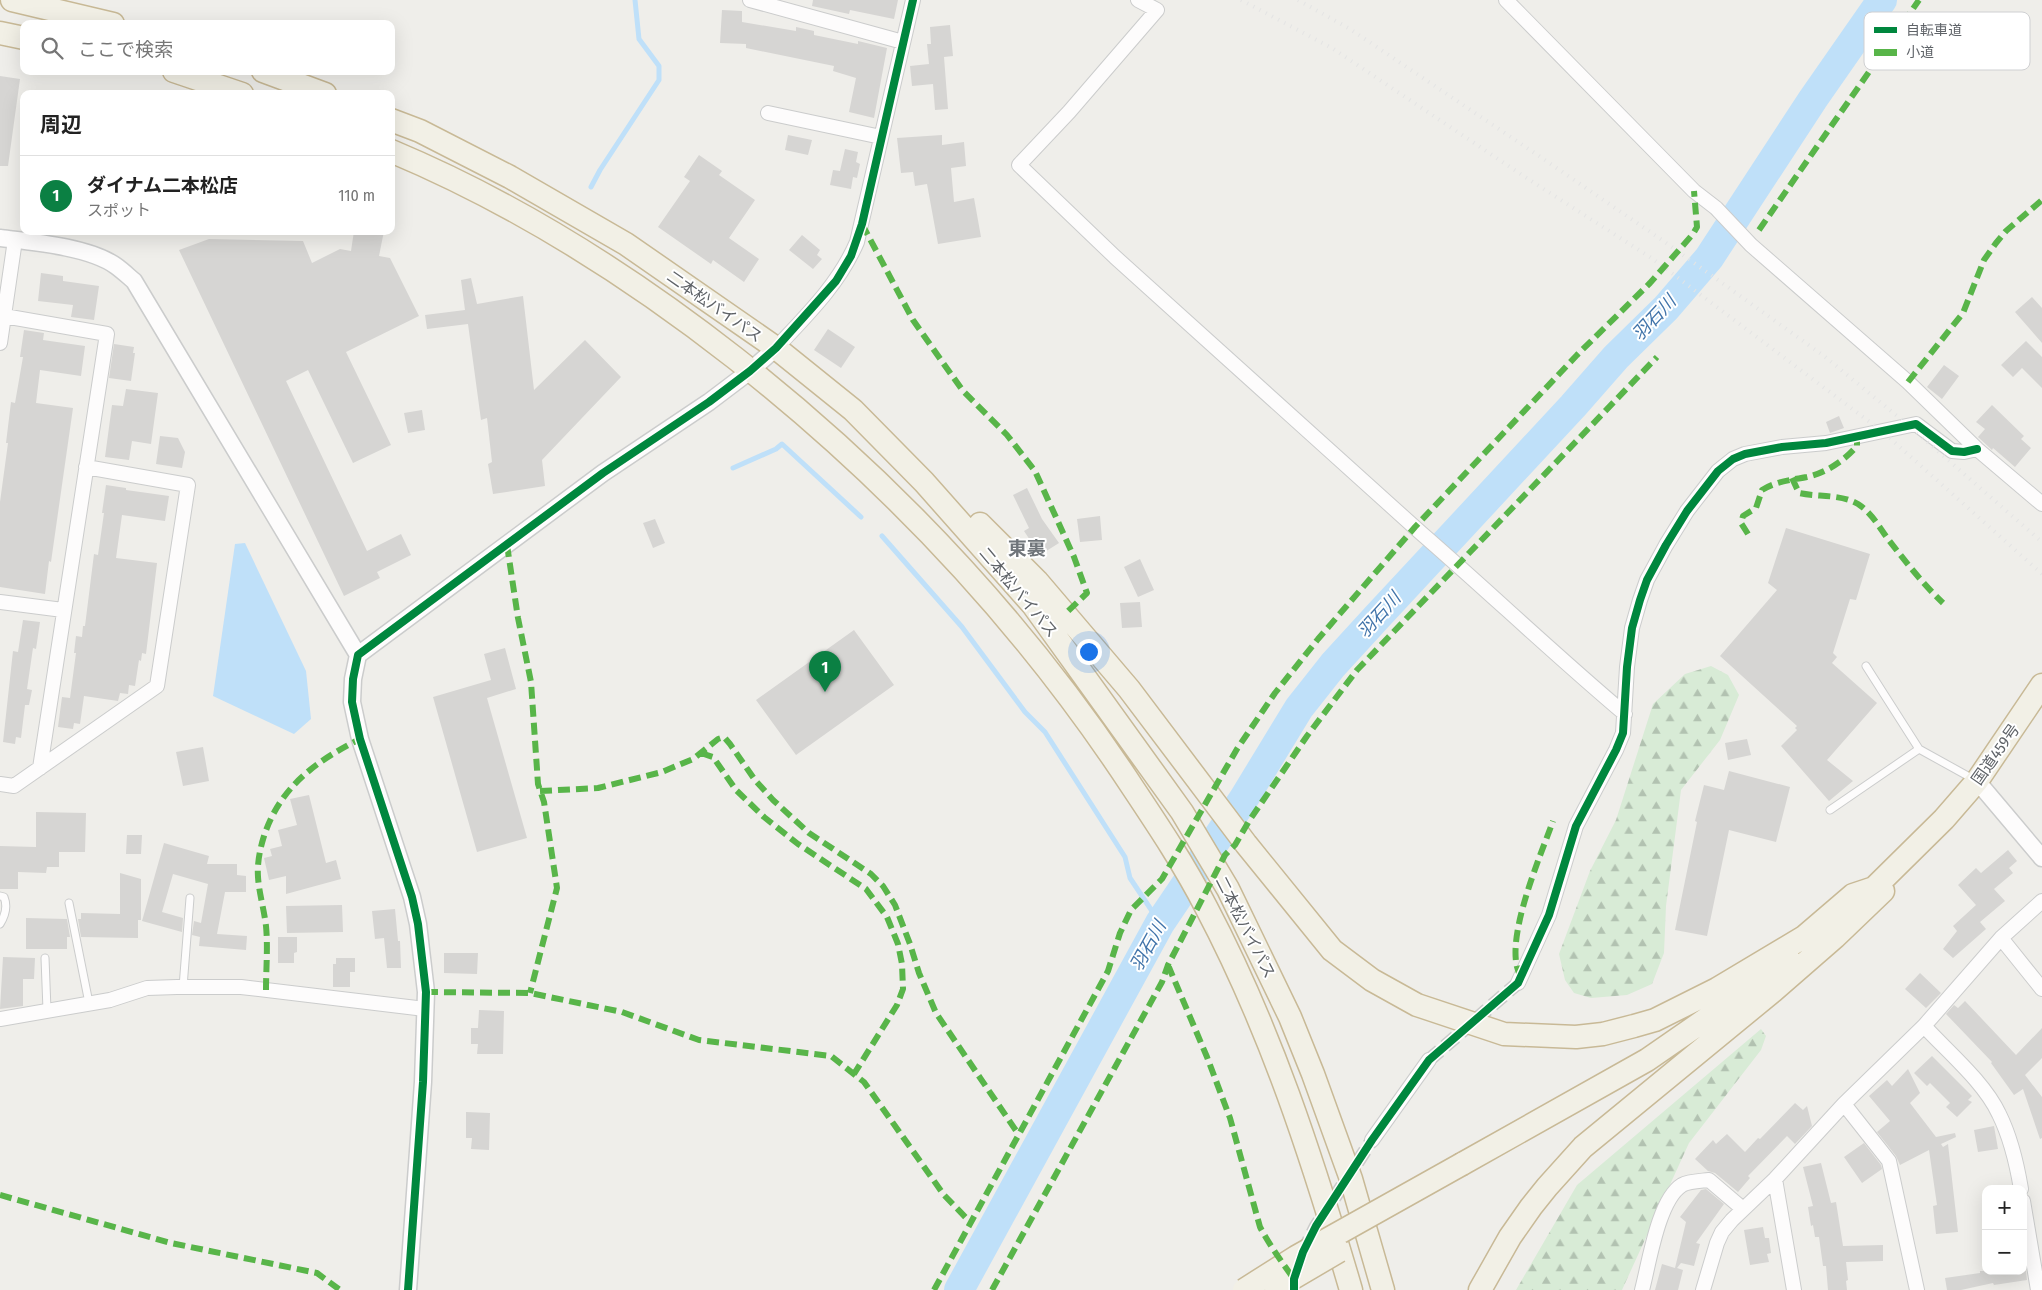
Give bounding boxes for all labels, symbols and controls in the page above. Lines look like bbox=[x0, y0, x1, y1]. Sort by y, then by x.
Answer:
legend bbox=[1864, 12, 2030, 70]
search box bbox=[20, 20, 395, 75]
text: 自転車道 bbox=[1906, 22, 1962, 39]
icon: search bbox=[38, 34, 66, 62]
text: ここで検索 bbox=[78, 38, 173, 61]
text: 小道 bbox=[1906, 44, 1934, 61]
text: 周辺 bbox=[40, 112, 82, 138]
text: ダイナム二本松店 bbox=[87, 174, 238, 197]
text: 1 bbox=[53, 186, 59, 205]
text: 110 m bbox=[338, 186, 375, 205]
text: スポット bbox=[87, 201, 151, 220]
street label: 二本松バイパス bbox=[664, 267, 766, 346]
water label: 羽石川 bbox=[1628, 289, 1682, 345]
district label: 東裏 bbox=[1008, 537, 1046, 560]
street label: 二本松バイパス bbox=[975, 543, 1062, 641]
water label: 羽石川 bbox=[1353, 586, 1407, 642]
your location bbox=[1076, 639, 1102, 665]
pin: 1 bbox=[809, 651, 841, 692]
street label: 国道459号 bbox=[1967, 720, 2023, 789]
street label: 二本松バイパス bbox=[1212, 873, 1279, 981]
water label: 羽石川 bbox=[1125, 915, 1172, 975]
map controls bbox=[1982, 1185, 2027, 1275]
button: + bbox=[1982, 1185, 2027, 1230]
button: − bbox=[1982, 1230, 2027, 1275]

